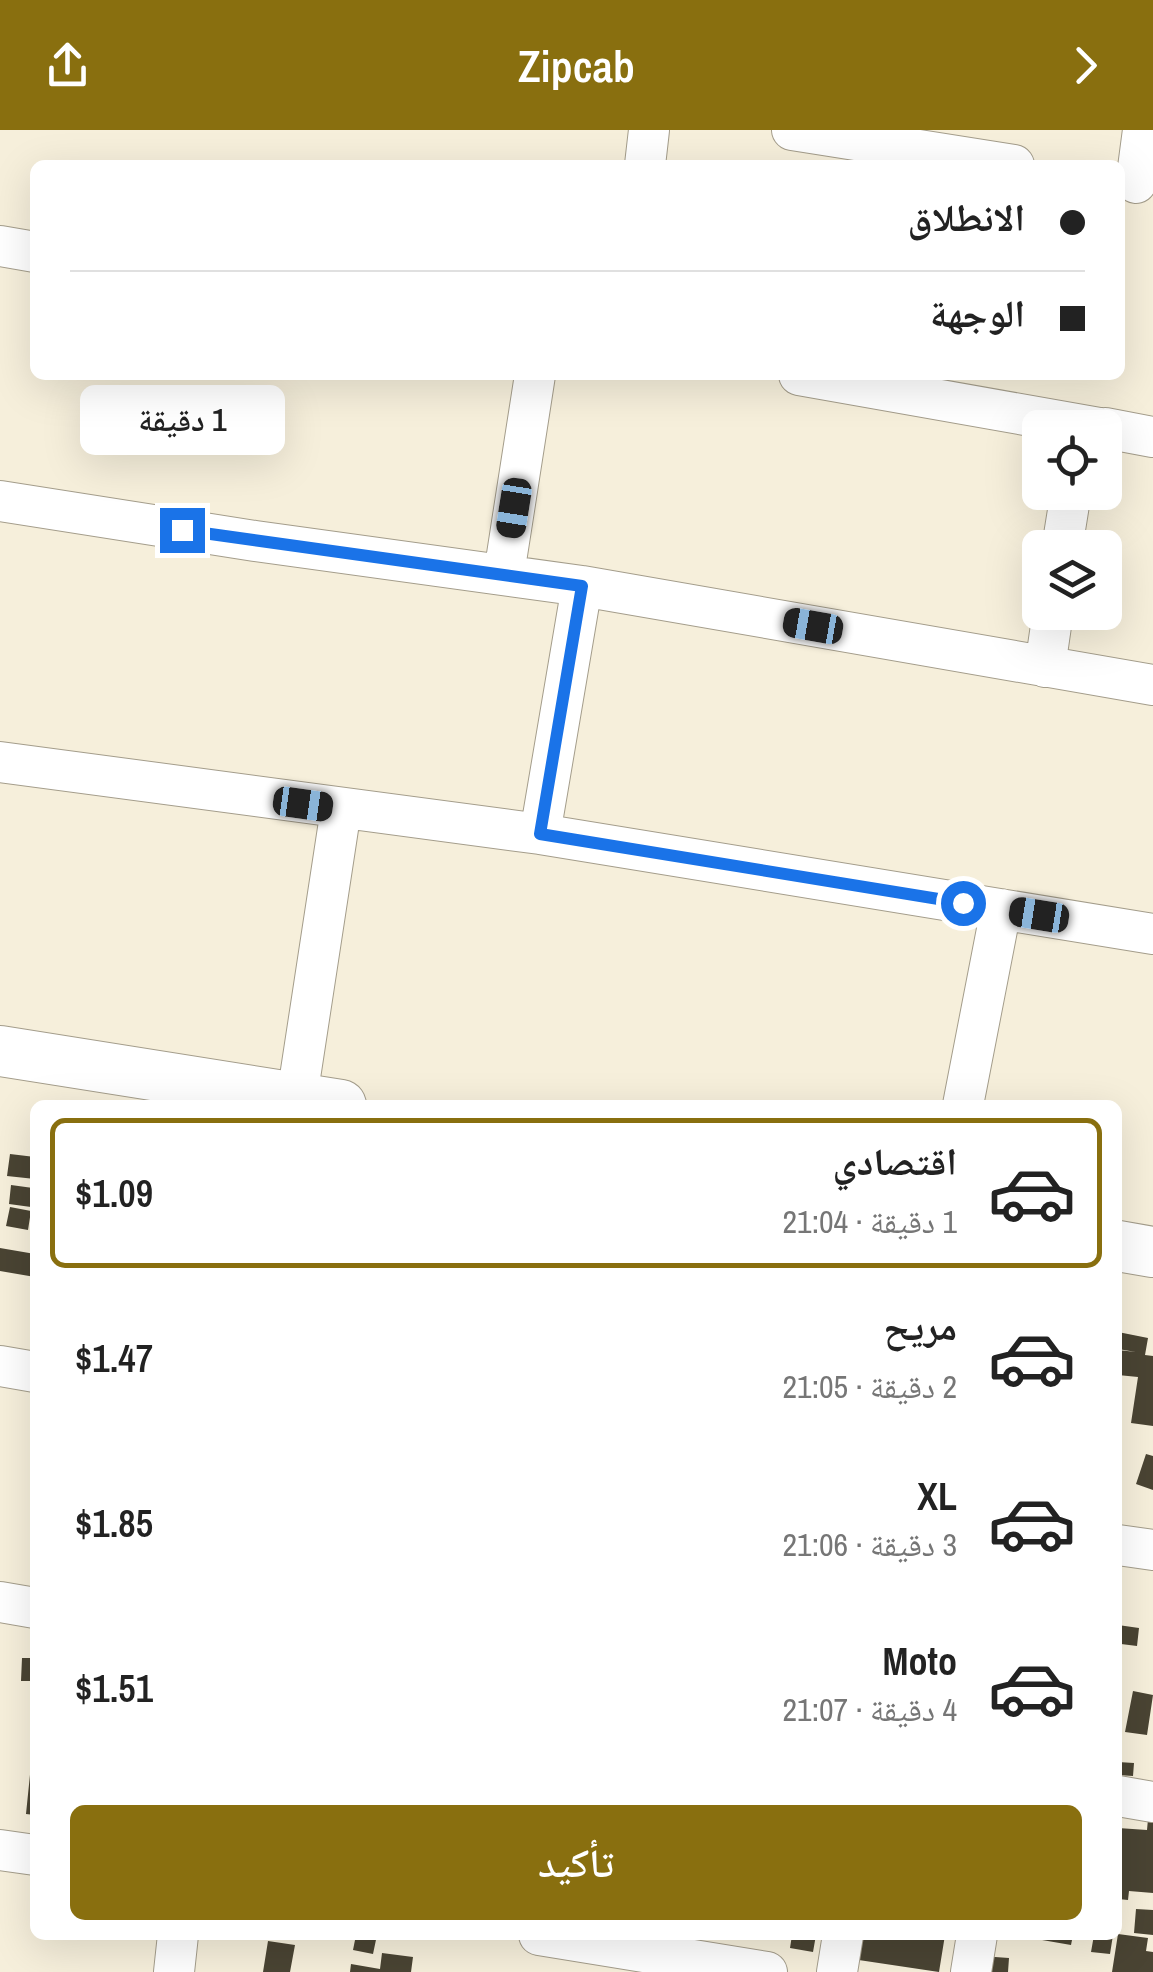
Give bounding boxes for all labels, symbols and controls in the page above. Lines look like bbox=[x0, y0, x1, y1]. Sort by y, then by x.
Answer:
text: Zipcab bbox=[518, 35, 635, 96]
icon: share bbox=[40, 38, 95, 93]
icon: forward bbox=[1058, 38, 1113, 93]
text: الانطلاق bbox=[907, 192, 1025, 243]
text: الوجهة bbox=[930, 288, 1025, 339]
callout: 1 دقيقة bbox=[80, 385, 284, 455]
text: 1 دقيقة bbox=[138, 398, 227, 441]
map controls bbox=[1022, 410, 1122, 630]
button: locate bbox=[1022, 410, 1122, 510]
car bbox=[494, 476, 534, 540]
route end bbox=[160, 508, 205, 553]
button: layers bbox=[1022, 530, 1122, 630]
car bbox=[781, 606, 845, 646]
car bbox=[271, 785, 335, 823]
route start bbox=[941, 881, 986, 926]
car bbox=[1007, 895, 1071, 935]
text: اقتصادي bbox=[833, 1136, 957, 1187]
icon: car bbox=[987, 1148, 1077, 1238]
text: $1.09 bbox=[75, 1168, 153, 1219]
text: 1 دقيقة · 21:04 bbox=[782, 1200, 957, 1243]
text: مريح bbox=[883, 1301, 957, 1352]
icon: car bbox=[987, 1313, 1077, 1403]
text: $1.47 bbox=[75, 1333, 153, 1384]
text: 2 دقيقة · 21:05 bbox=[782, 1365, 957, 1408]
text: XL bbox=[917, 1471, 957, 1522]
icon: car bbox=[987, 1478, 1077, 1568]
text: $1.85 bbox=[75, 1498, 153, 1549]
text: 3 دقيقة · 21:06 bbox=[782, 1523, 957, 1566]
text: Moto bbox=[883, 1636, 957, 1687]
icon: car bbox=[987, 1643, 1077, 1733]
text: $1.51 bbox=[75, 1663, 153, 1714]
text: 4 دقيقة · 21:07 bbox=[782, 1688, 957, 1731]
button: تأكيد bbox=[70, 1805, 1082, 1920]

